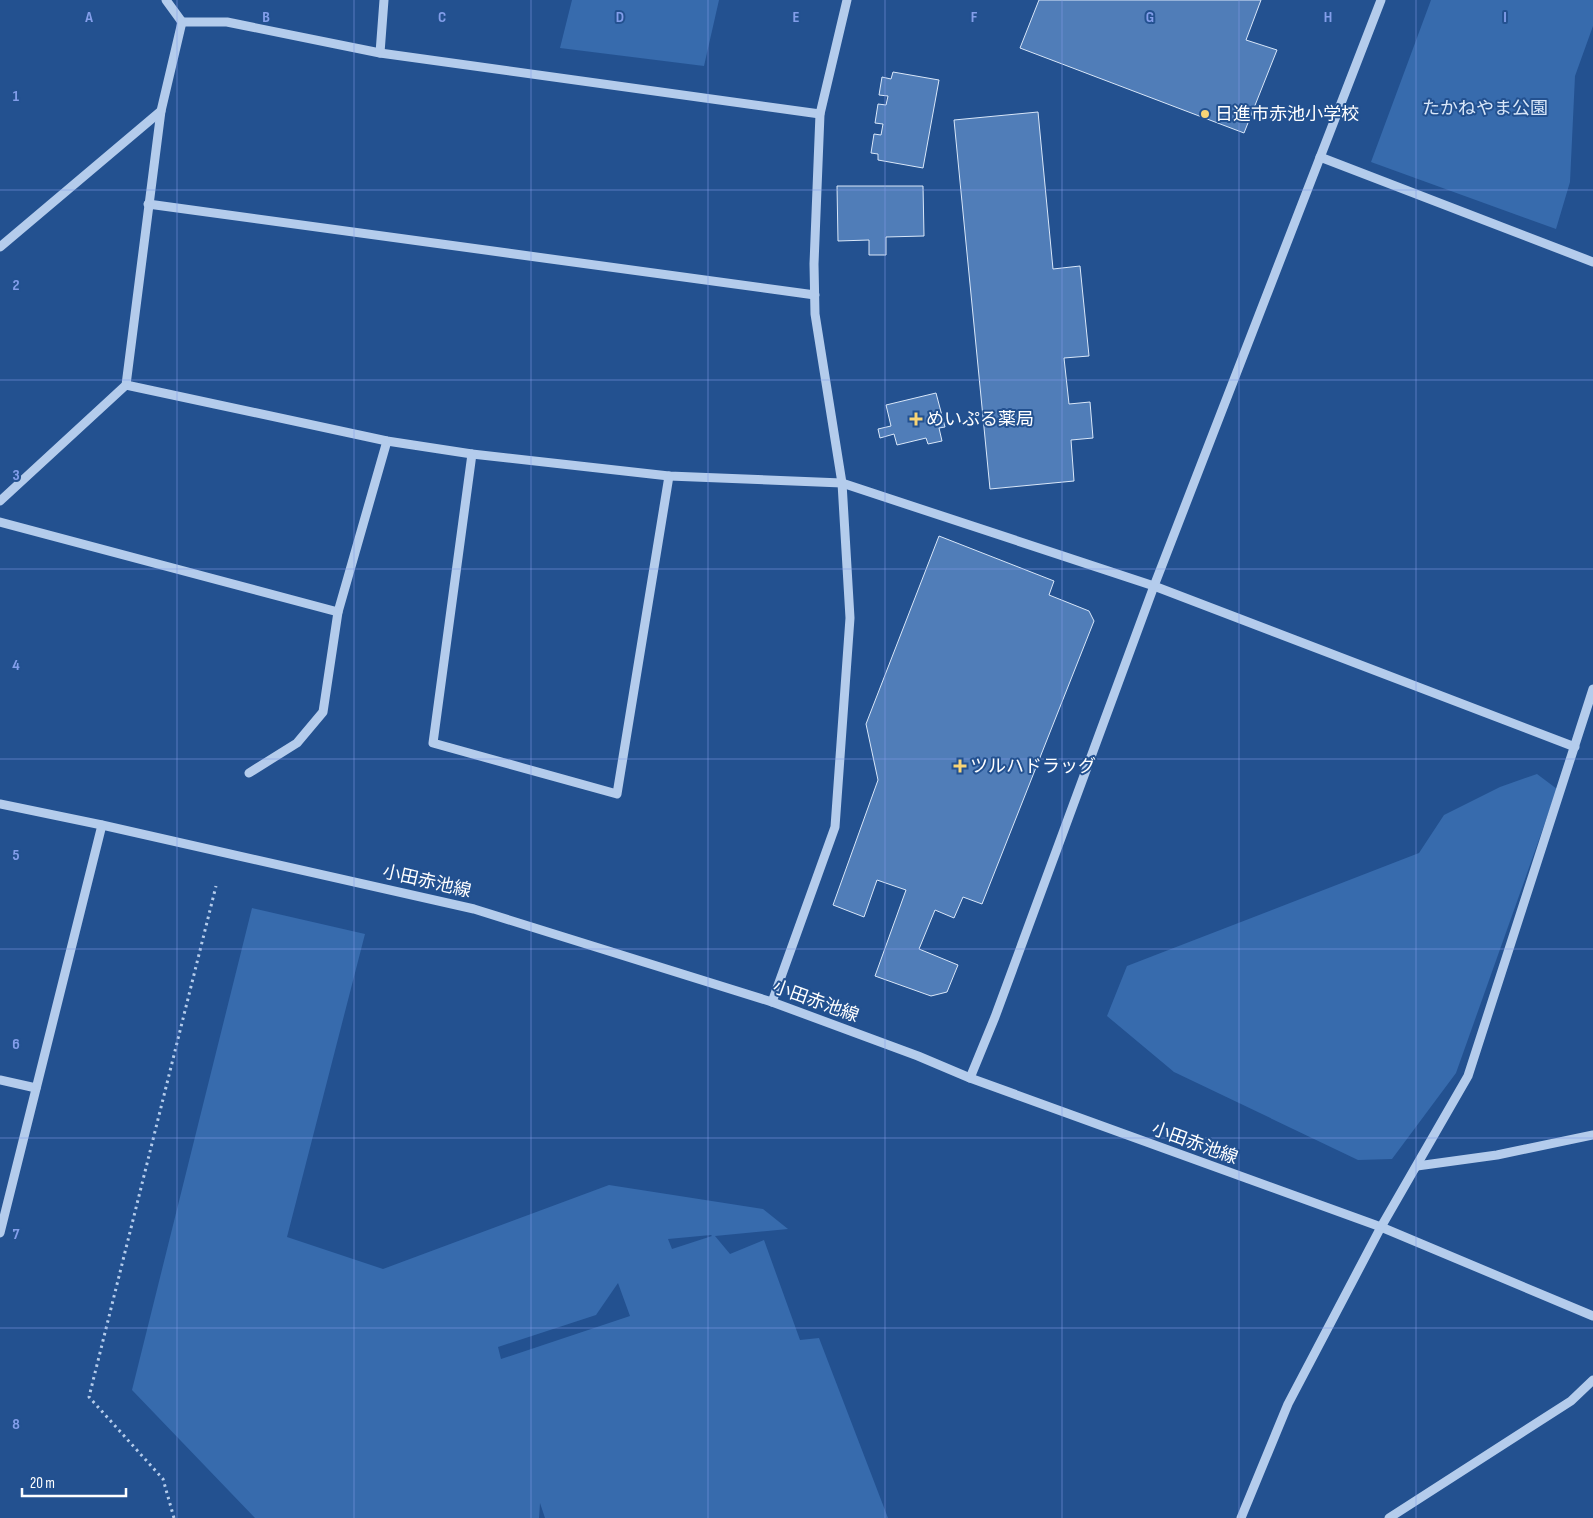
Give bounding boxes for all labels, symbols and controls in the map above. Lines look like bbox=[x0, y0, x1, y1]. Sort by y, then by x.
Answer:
text: A bbox=[84, 8, 93, 27]
text: B bbox=[262, 8, 270, 27]
text: C bbox=[438, 8, 446, 27]
text: D bbox=[616, 8, 624, 27]
text: E bbox=[793, 8, 800, 27]
text: F bbox=[971, 8, 978, 27]
text: G bbox=[1146, 8, 1154, 27]
text: H bbox=[1324, 8, 1332, 27]
text: I bbox=[1503, 8, 1507, 27]
text: 1 bbox=[13, 87, 20, 106]
park label: たかねやま公園 bbox=[1422, 98, 1548, 119]
place label: 日進市赤池小学校 bbox=[1215, 104, 1359, 125]
marker: 日進市赤池小学校 bbox=[1199, 108, 1211, 120]
text: 2 bbox=[12, 276, 20, 295]
place label: めいぷる薬局 bbox=[926, 409, 1034, 430]
marker: めいぷる薬局 bbox=[910, 413, 922, 425]
text: 3 bbox=[12, 466, 20, 485]
text: 4 bbox=[12, 656, 20, 675]
place label: ツルハドラッグ bbox=[970, 756, 1096, 777]
marker: ツルハドラッグ bbox=[954, 760, 966, 772]
text: 5 bbox=[12, 846, 20, 865]
street label: 小田赤池線 bbox=[381, 861, 473, 902]
street label: 小田赤池線 bbox=[770, 976, 862, 1027]
text: 6 bbox=[12, 1035, 20, 1054]
street label: 小田赤池線 bbox=[1149, 1118, 1241, 1169]
text: 7 bbox=[13, 1225, 20, 1244]
text: 8 bbox=[12, 1415, 20, 1434]
scale bar bbox=[22, 1466, 126, 1498]
text: 20 m bbox=[30, 1474, 55, 1493]

